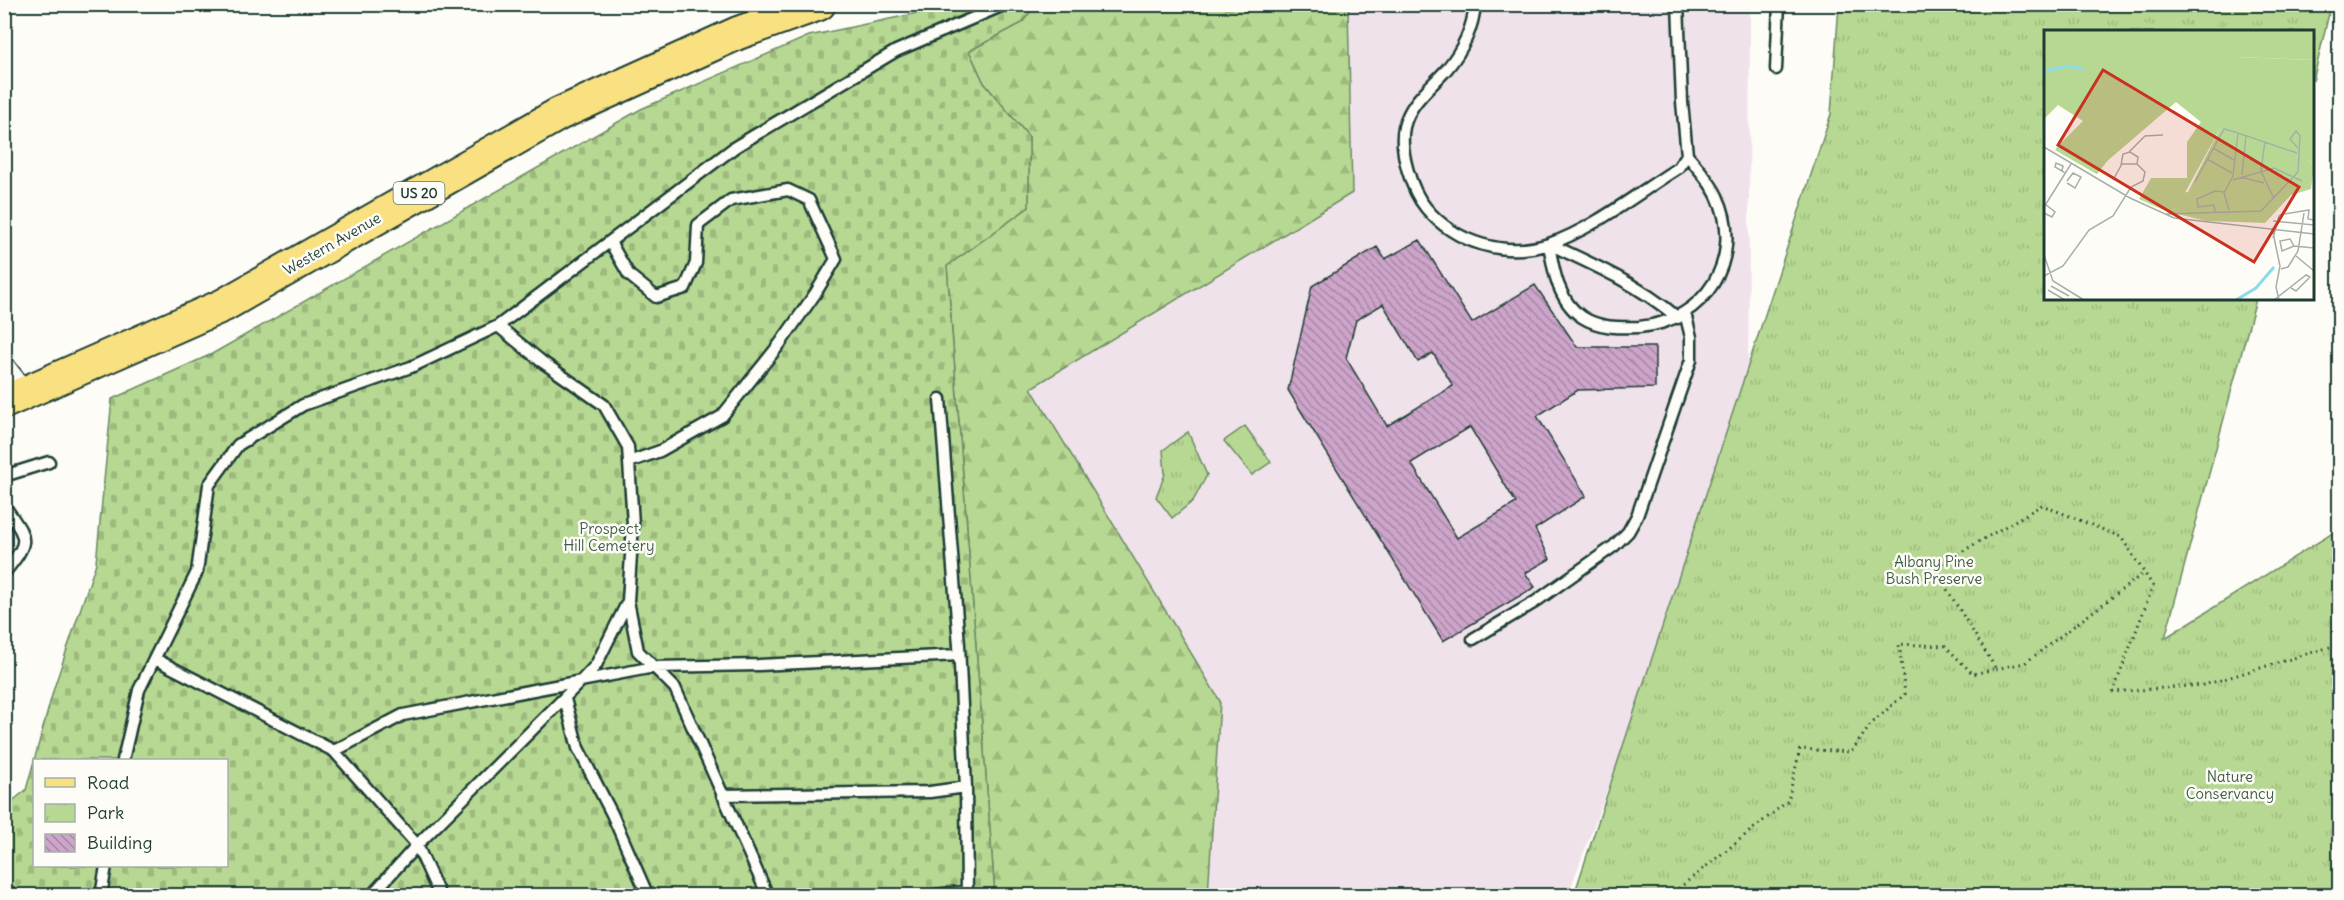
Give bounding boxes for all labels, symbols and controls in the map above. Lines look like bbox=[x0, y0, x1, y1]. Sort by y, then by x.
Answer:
inset map bbox=[2044, 30, 2314, 300]
road number: US 20 bbox=[394, 182, 444, 204]
street label: Western Avenue bbox=[280, 208, 384, 279]
park label: Prospect Hill Cemetery bbox=[564, 519, 654, 555]
park label: Albany Pine Bush Preserve bbox=[1886, 552, 1982, 588]
legend bbox=[33, 759, 228, 867]
park label: Nature Conservancy bbox=[2186, 767, 2274, 803]
text: Road bbox=[87, 771, 130, 794]
text: Park bbox=[87, 801, 124, 824]
text: Building bbox=[87, 831, 152, 854]

